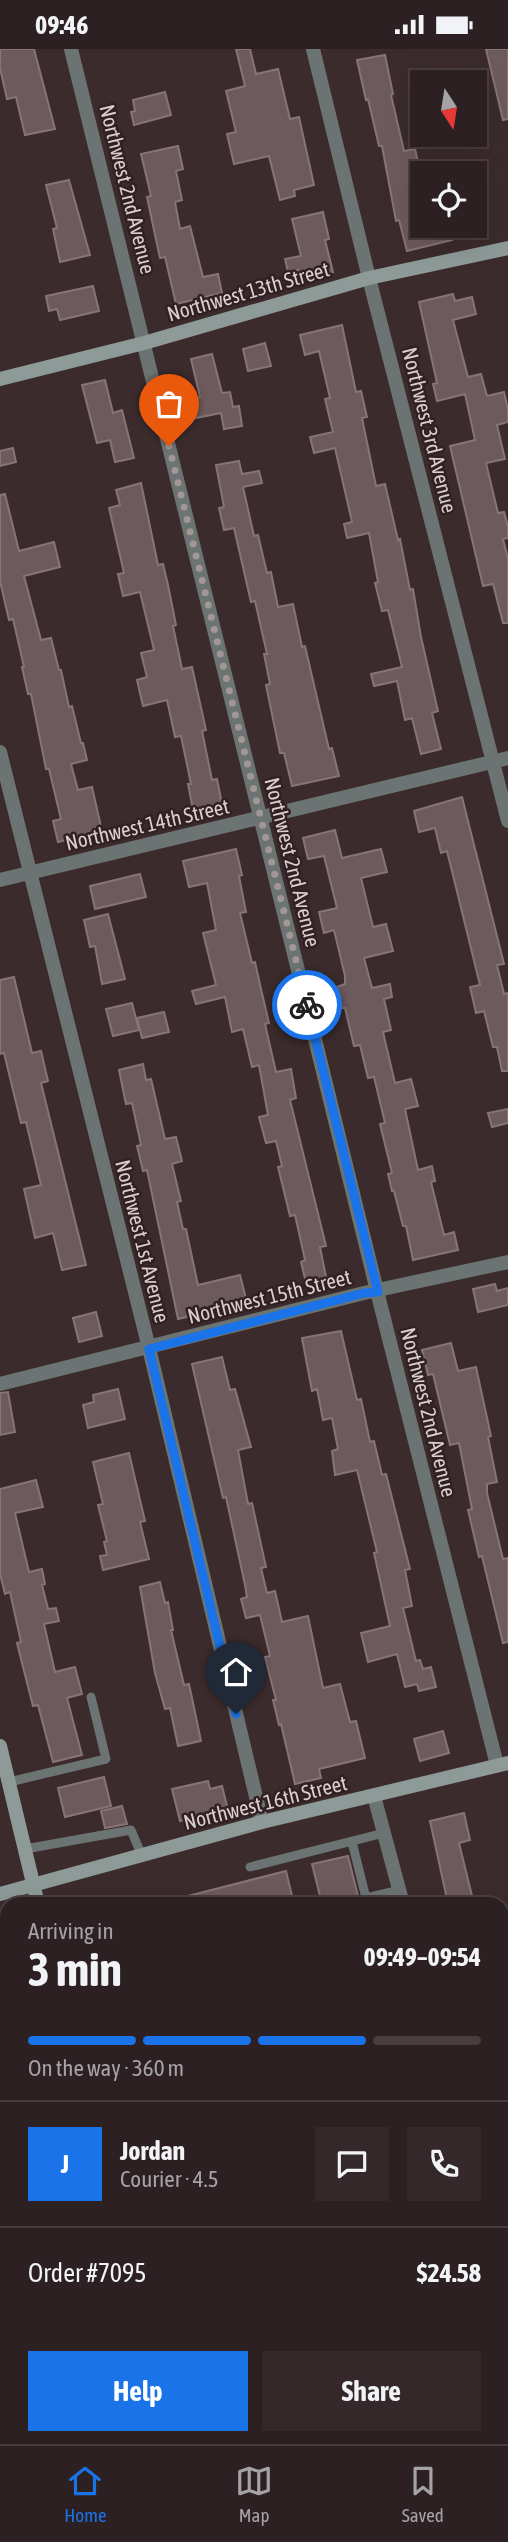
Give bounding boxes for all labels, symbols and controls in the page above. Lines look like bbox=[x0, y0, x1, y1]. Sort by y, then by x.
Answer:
text: 09:46 bbox=[35, 10, 89, 40]
north arrow bbox=[410, 70, 486, 147]
map controls bbox=[410, 70, 487, 238]
street label: Northwest 2nd Avenue bbox=[95, 102, 161, 276]
button: locate bbox=[410, 161, 487, 238]
street label: Northwest 13th Street bbox=[164, 256, 332, 326]
street label: Northwest 3rd Avenue bbox=[398, 345, 462, 515]
pin bbox=[139, 374, 199, 446]
icon: bag bbox=[150, 385, 188, 423]
street label: Northwest 2nd Avenue bbox=[260, 775, 326, 949]
street label: Northwest 14th Street bbox=[63, 793, 231, 855]
courier bbox=[272, 970, 342, 1040]
icon: bike bbox=[288, 986, 326, 1024]
street label: Northwest 1st Avenue bbox=[111, 1157, 175, 1325]
street label: Northwest 15th Street bbox=[185, 1264, 353, 1328]
street label: Northwest 2nd Avenue bbox=[396, 1325, 462, 1499]
pin bbox=[206, 1642, 266, 1714]
icon: home bbox=[217, 1653, 255, 1691]
street label: Northwest 16th Street bbox=[181, 1770, 349, 1834]
text: Arriving in bbox=[28, 1918, 114, 1944]
text: 09:49–09:54 bbox=[364, 1942, 481, 1972]
text: 3 min bbox=[28, 1943, 122, 1996]
text: On the way · 360 m bbox=[28, 2055, 184, 2081]
button: chat bbox=[315, 2127, 389, 2201]
button: phone bbox=[407, 2127, 481, 2201]
text: Jordan bbox=[120, 2136, 185, 2166]
text: J bbox=[61, 2149, 69, 2179]
text: Courier · 4.5 bbox=[120, 2166, 219, 2192]
text: Order #7095 bbox=[28, 2258, 147, 2288]
text: $24.58 bbox=[417, 2258, 481, 2288]
button: Help bbox=[28, 2351, 248, 2431]
button: Share bbox=[262, 2351, 481, 2431]
tab: Home bbox=[64, 2462, 107, 2526]
tab: Map bbox=[235, 2462, 273, 2526]
tab: Saved bbox=[402, 2462, 444, 2526]

